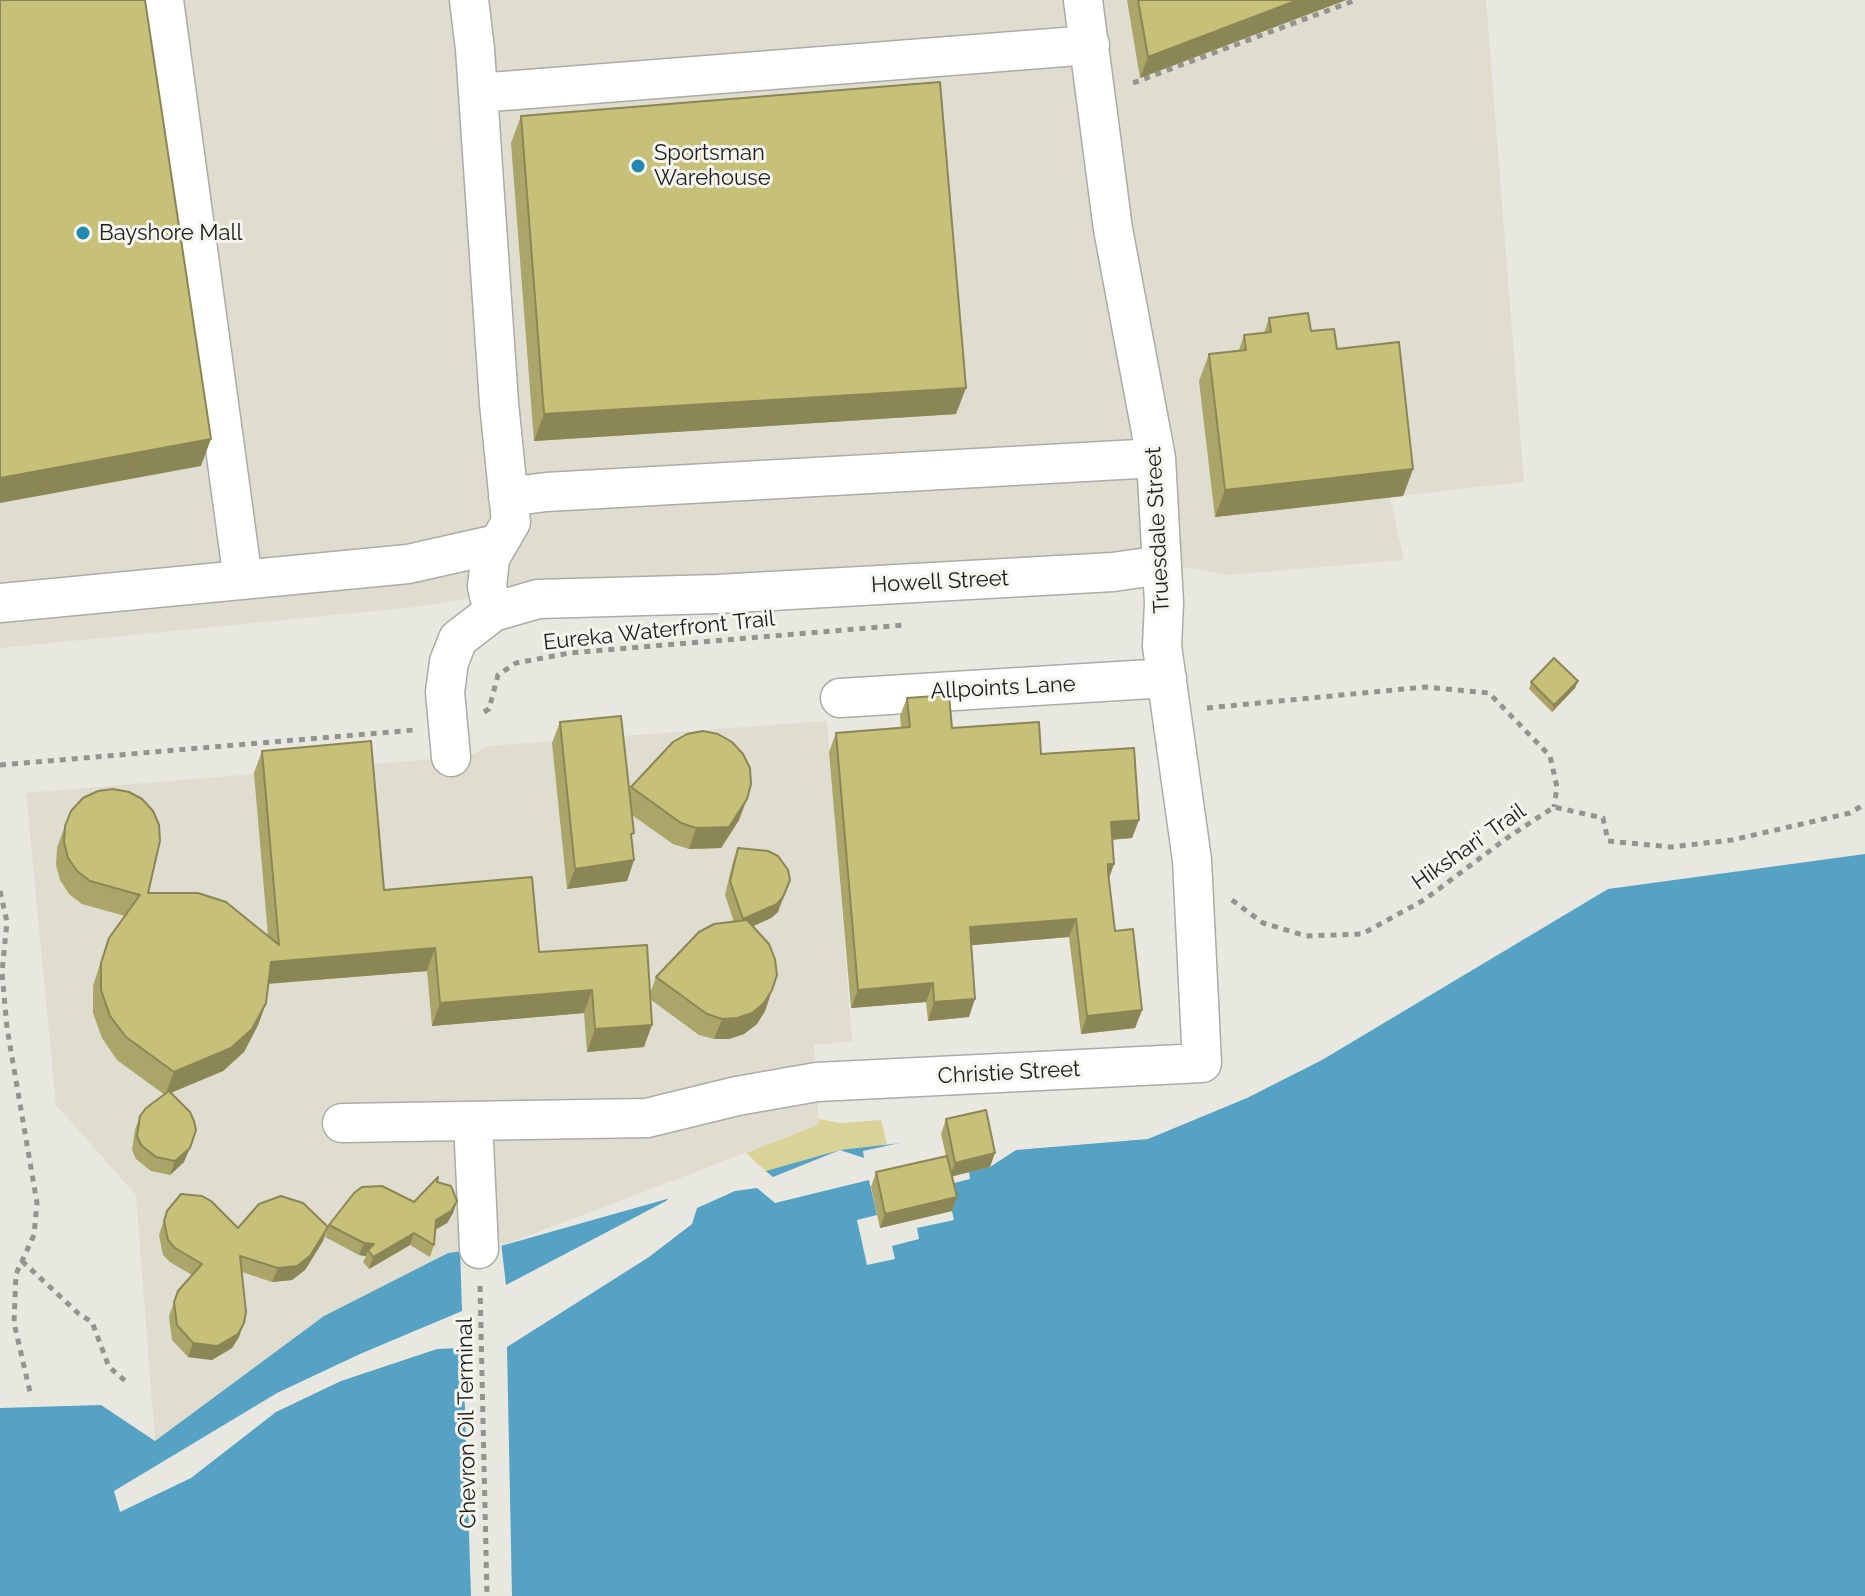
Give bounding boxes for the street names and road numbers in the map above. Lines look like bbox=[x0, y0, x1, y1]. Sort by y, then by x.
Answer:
street label: Truesdale Street bbox=[1140, 446, 1176, 614]
street label: Howell Street bbox=[871, 565, 1009, 599]
street label: Eureka Waterfront Trail bbox=[542, 606, 776, 656]
street label: Allpoints Lane bbox=[930, 671, 1076, 705]
street label: Hikshari' Trail bbox=[1407, 798, 1531, 896]
street label: Christie Street bbox=[937, 1056, 1081, 1090]
street label: Chevron Oil Terminal bbox=[452, 1317, 482, 1529]

